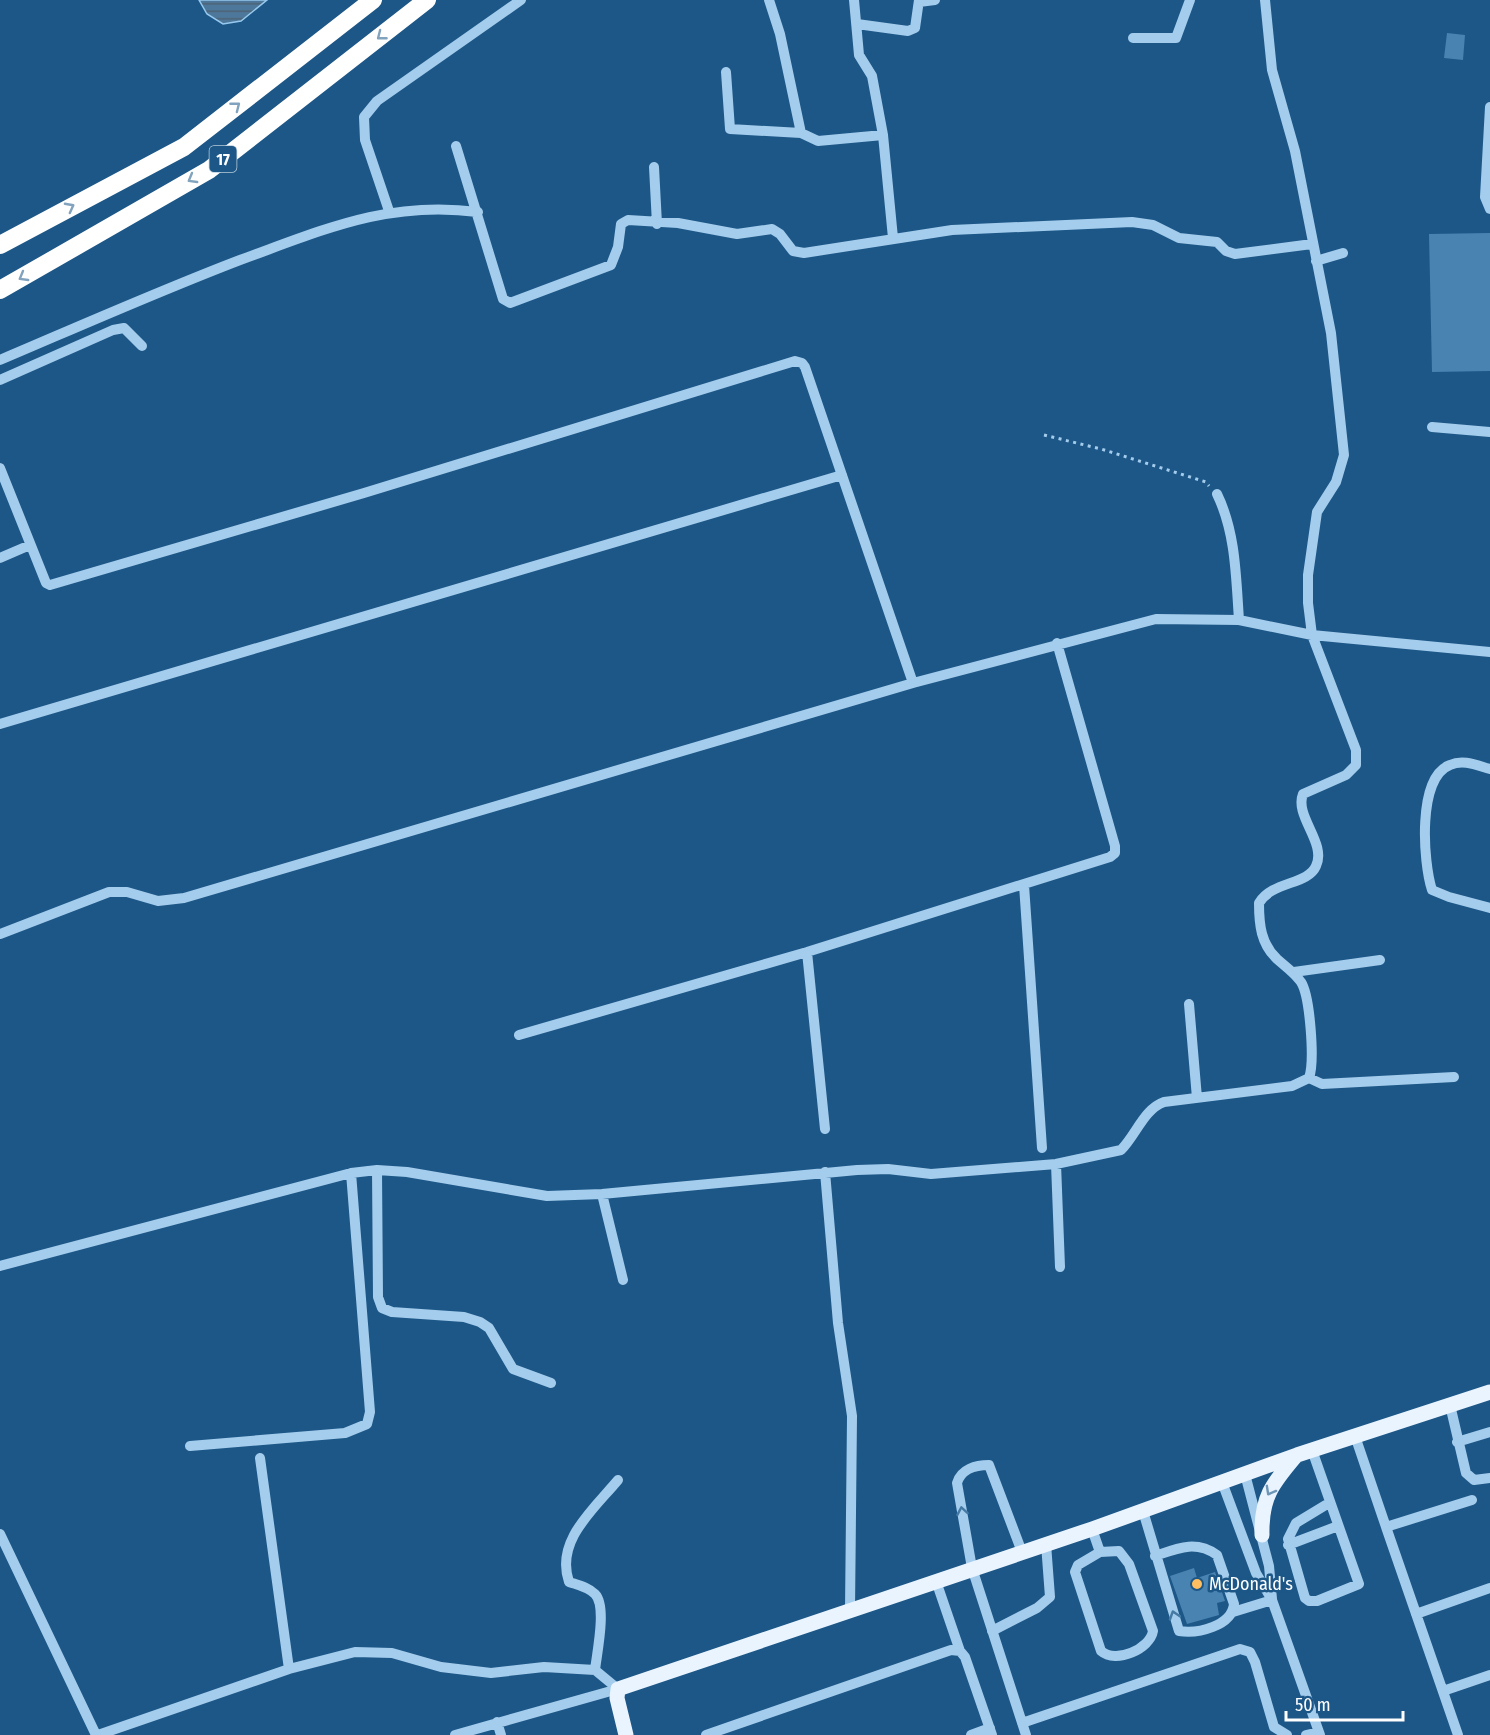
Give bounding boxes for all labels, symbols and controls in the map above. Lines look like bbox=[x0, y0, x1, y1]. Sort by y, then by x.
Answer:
one-way arrow bbox=[376, 28, 387, 39]
one-way arrow bbox=[229, 103, 240, 114]
road number: 17 bbox=[210, 146, 236, 172]
one-way arrow bbox=[188, 172, 198, 183]
one-way arrow bbox=[64, 203, 74, 214]
one-way arrow bbox=[19, 269, 29, 281]
one-way arrow bbox=[1266, 1485, 1277, 1495]
one-way arrow bbox=[956, 1506, 969, 1516]
place label: McDonald's bbox=[1209, 1573, 1293, 1595]
marker: McDonald's bbox=[1190, 1577, 1204, 1591]
one-way arrow bbox=[1168, 1610, 1181, 1621]
scale bar bbox=[1286, 1684, 1403, 1722]
text: 50 m bbox=[1295, 1694, 1331, 1716]

